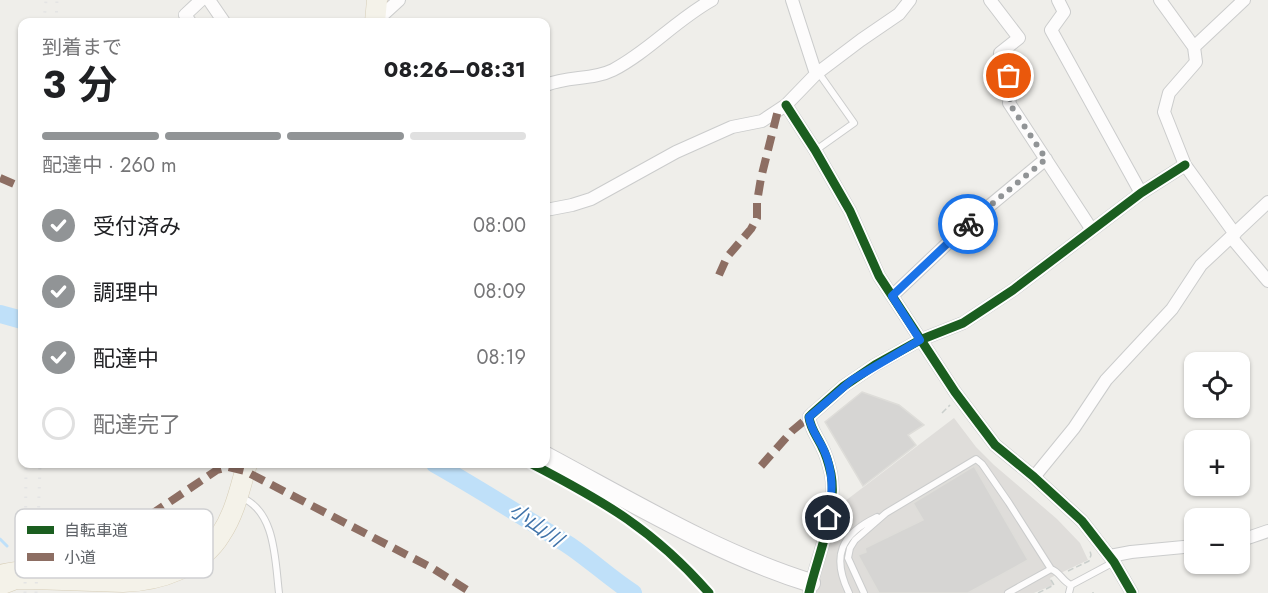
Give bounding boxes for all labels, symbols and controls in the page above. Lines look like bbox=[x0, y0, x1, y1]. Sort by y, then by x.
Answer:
text: 到着まで bbox=[42, 33, 122, 62]
pin bbox=[983, 50, 1034, 101]
text: 08:26–08:31 bbox=[384, 53, 526, 85]
text: 3 分 bbox=[42, 56, 117, 113]
icon: bag bbox=[992, 59, 1025, 92]
text: 配達中 · 260 m bbox=[42, 151, 177, 180]
courier bbox=[938, 194, 998, 254]
icon: bike bbox=[952, 208, 985, 241]
icon: check bbox=[42, 209, 75, 242]
text: 受付済み bbox=[93, 210, 181, 242]
text: 08:00 bbox=[473, 211, 526, 240]
icon: check bbox=[42, 275, 75, 308]
text: 調理中 bbox=[93, 276, 159, 308]
text: 08:09 bbox=[474, 277, 526, 306]
icon: check bbox=[42, 341, 75, 374]
text: 配達中 bbox=[93, 342, 159, 374]
text: 08:19 bbox=[477, 343, 526, 372]
map controls bbox=[1184, 352, 1250, 574]
button: locate bbox=[1184, 352, 1250, 418]
text: 配達完了 bbox=[93, 408, 181, 440]
button: + bbox=[1184, 430, 1250, 496]
pin bbox=[802, 492, 853, 543]
water label: 小山川 bbox=[503, 496, 571, 555]
icon: home bbox=[811, 501, 844, 534]
button: − bbox=[1184, 508, 1250, 574]
legend bbox=[15, 509, 213, 578]
text: 自転車道 bbox=[64, 519, 128, 542]
text: 小道 bbox=[64, 546, 96, 569]

